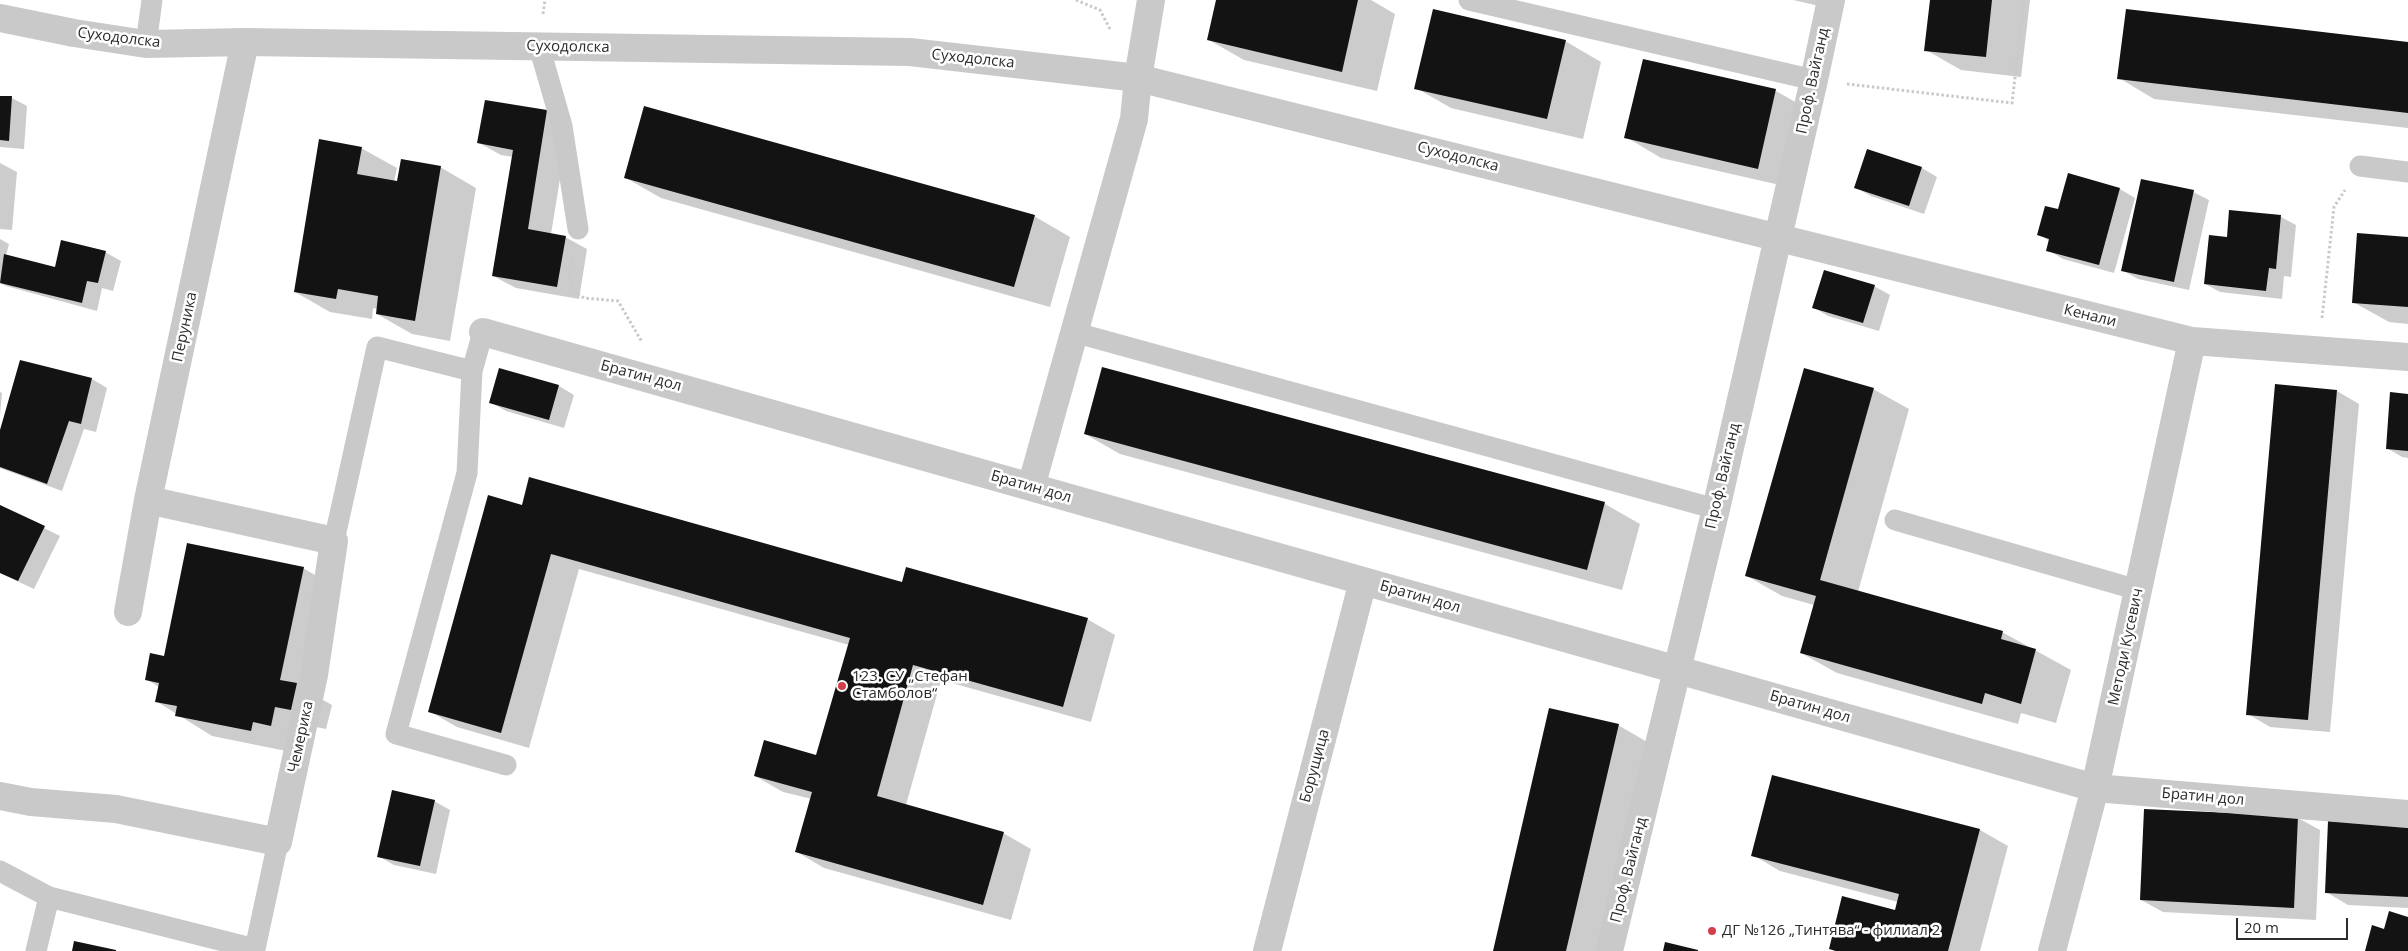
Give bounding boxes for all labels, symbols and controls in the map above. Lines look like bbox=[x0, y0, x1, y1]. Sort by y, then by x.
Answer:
street label: Суходолска bbox=[77, 24, 161, 52]
street label: Проф. Вайганд bbox=[1793, 26, 1833, 136]
street label: Суходолска bbox=[526, 37, 610, 57]
street label: Суходолска bbox=[931, 46, 1015, 72]
street label: Суходолска bbox=[1415, 138, 1501, 176]
street label: Перуника bbox=[169, 290, 201, 364]
street label: Кенали bbox=[2062, 301, 2118, 331]
street label: Братин дол bbox=[599, 357, 683, 395]
street label: Проф. Вайганд bbox=[1702, 421, 1744, 531]
street label: Братин дол bbox=[989, 467, 1073, 507]
street label: Братин дол bbox=[1378, 577, 1462, 617]
street label: Методи Кусевич bbox=[2105, 587, 2147, 707]
place label: 123. СУ „Стефан Стамболов“ bbox=[852, 668, 968, 703]
marker: 123. СУ „Стефан Стамболов“ bbox=[836, 680, 848, 692]
street label: Братин дол bbox=[1768, 687, 1852, 727]
street label: Чемерика bbox=[285, 699, 317, 775]
street label: Борущица bbox=[1297, 727, 1333, 805]
street label: Братин дол bbox=[2161, 784, 2245, 810]
street label: Проф. Вайганд bbox=[1607, 815, 1651, 925]
scale bar bbox=[2238, 908, 2350, 940]
text: 20 m bbox=[2244, 917, 2279, 937]
place label: ДГ №126 „Тинтява“ - филиал 2 bbox=[1722, 922, 1940, 940]
marker: ДГ №126 „Тинтява“ - филиал 2 bbox=[1706, 925, 1718, 937]

